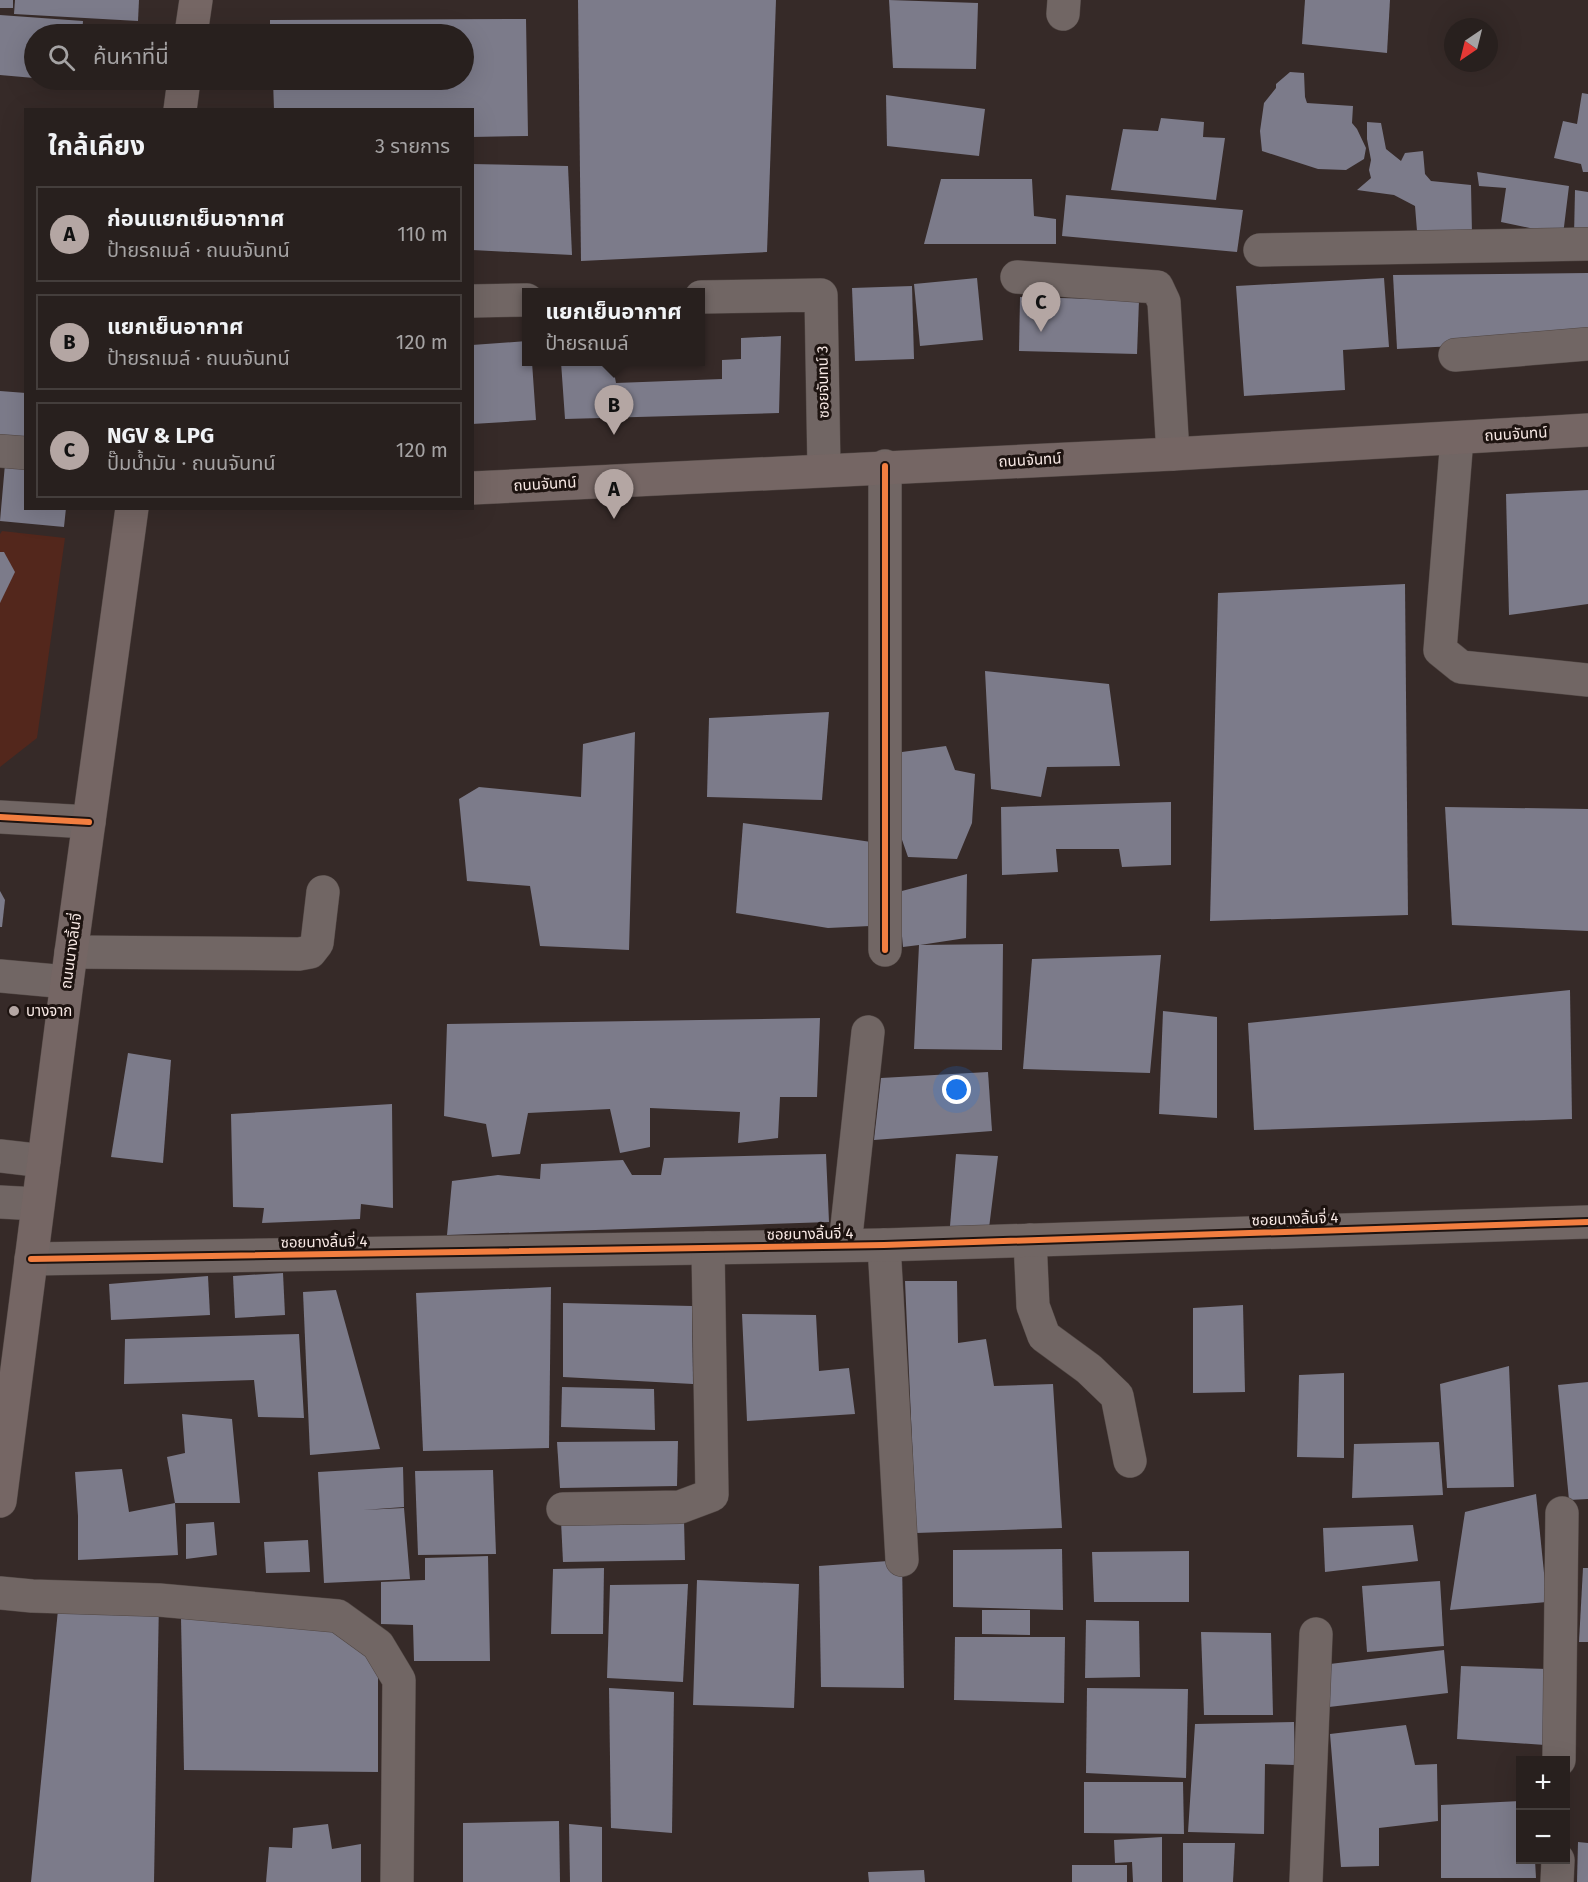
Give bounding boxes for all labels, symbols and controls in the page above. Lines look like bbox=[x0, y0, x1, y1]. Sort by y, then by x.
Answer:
north arrow bbox=[1444, 18, 1498, 72]
search box bbox=[24, 24, 474, 90]
icon: search bbox=[45, 41, 78, 74]
text: ค้นหาที่นี่ bbox=[93, 43, 169, 70]
text: ใกล้เคียง bbox=[48, 131, 145, 162]
text: 3 รายการ bbox=[375, 134, 450, 158]
text: ก่อนแยกเย็นอากาศ bbox=[107, 205, 285, 232]
text: A bbox=[64, 222, 75, 246]
text: 110 m bbox=[397, 222, 448, 246]
text: ป้ายรถเมล์ · ถนนจันทน์ bbox=[107, 238, 290, 262]
pin: C bbox=[1022, 282, 1060, 332]
popup bbox=[522, 288, 705, 366]
text: แยกเย็นอากาศ bbox=[545, 298, 682, 325]
text: แยกเย็นอากาศ bbox=[107, 313, 244, 340]
text: B bbox=[63, 330, 76, 354]
text: 120 m bbox=[396, 330, 448, 354]
text: ป้ายรถเมล์ bbox=[545, 331, 629, 355]
street label: ซอยจันทน์ 3 bbox=[813, 345, 833, 419]
text: ป้ายรถเมล์ · ถนนจันทน์ bbox=[107, 346, 290, 370]
pin: B bbox=[594, 386, 634, 435]
text: NGV & LPG bbox=[107, 422, 214, 449]
street label: ถนนจันทน์ bbox=[1484, 423, 1548, 445]
text: C bbox=[64, 438, 75, 462]
text: 120 m bbox=[396, 438, 448, 462]
street label: ถนนจันทน์ bbox=[998, 449, 1062, 471]
text: ปั๊มน้ำมัน · ถนนจันทน์ bbox=[107, 451, 276, 475]
pin: A bbox=[594, 470, 634, 519]
street label: ถนนจันทน์ bbox=[513, 473, 577, 495]
street label: ถนนนางลิ้นจี่ bbox=[55, 912, 85, 990]
place label: บางจาก bbox=[26, 1002, 72, 1020]
marker: บางจาก bbox=[7, 1004, 21, 1018]
your location bbox=[942, 1075, 971, 1104]
street label: ซอยนางลิ้นจี่ 4 bbox=[1251, 1206, 1339, 1230]
street label: ซอยนางลิ้นจี่ 4 bbox=[766, 1222, 854, 1244]
street label: ซอยนางลิ้นจี่ 4 bbox=[280, 1230, 368, 1252]
map controls bbox=[1516, 1756, 1570, 1864]
button: + bbox=[1516, 1756, 1570, 1810]
button: − bbox=[1516, 1810, 1570, 1864]

